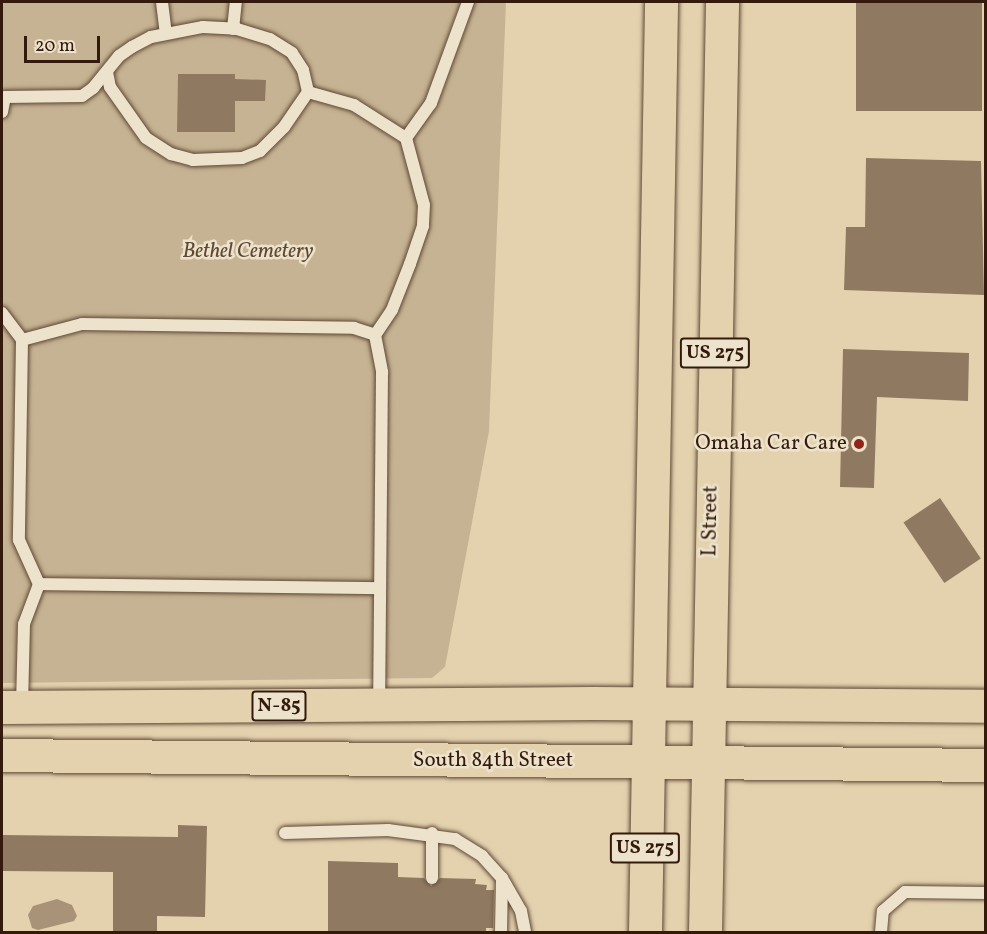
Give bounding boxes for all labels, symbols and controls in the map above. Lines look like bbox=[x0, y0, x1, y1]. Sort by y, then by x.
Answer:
scale bar bbox=[27, 24, 104, 62]
text: 20 m bbox=[35, 34, 75, 59]
park label: Bethel Cemetery bbox=[183, 239, 313, 265]
road number: US 275 bbox=[679, 336, 751, 370]
place label: Omaha Car Care bbox=[695, 431, 847, 457]
marker: Omaha Car Care bbox=[852, 437, 866, 451]
street label: L Street bbox=[698, 485, 724, 557]
road number: N-85 bbox=[250, 689, 308, 723]
street label: South 84th Street bbox=[413, 748, 573, 774]
road number: US 275 bbox=[609, 831, 681, 865]

